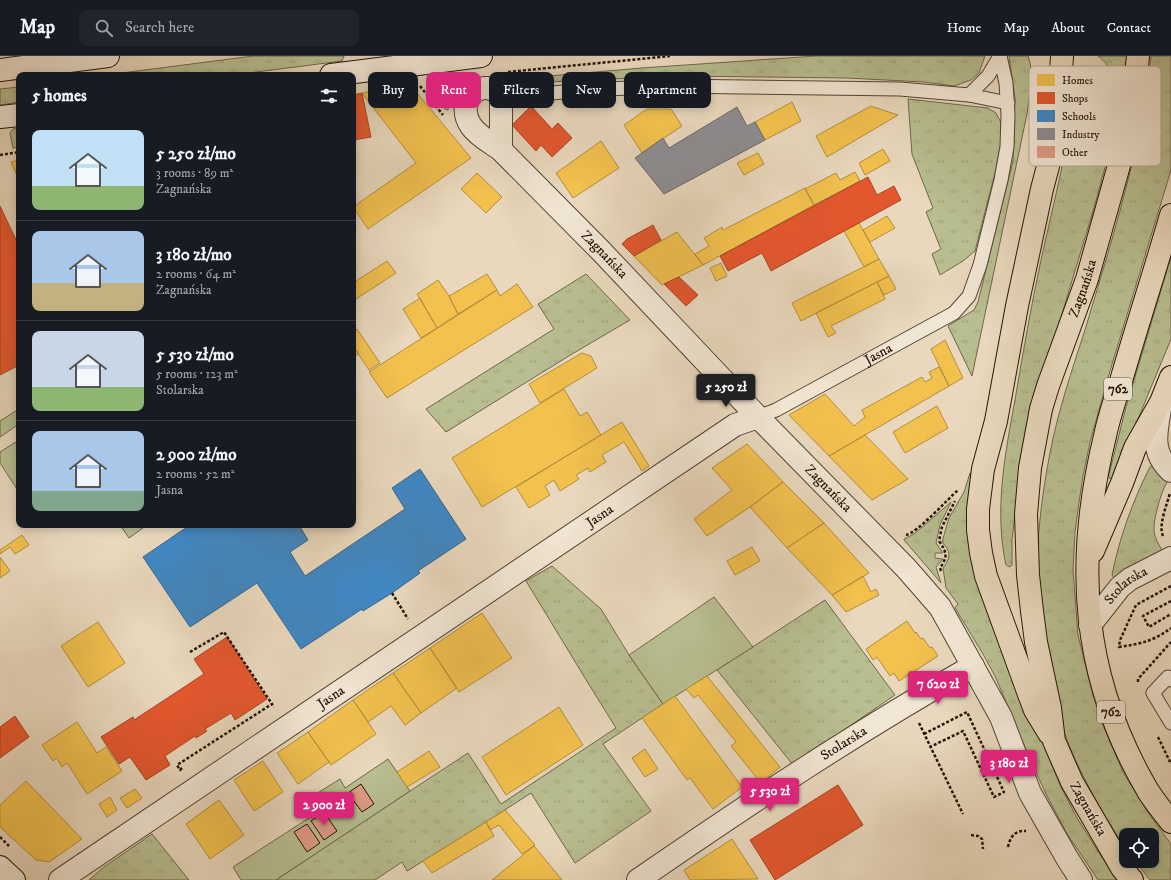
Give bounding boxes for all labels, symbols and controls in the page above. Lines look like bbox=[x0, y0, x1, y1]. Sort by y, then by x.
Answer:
search box bbox=[79, 10, 359, 46]
text: Map bbox=[20, 16, 55, 39]
icon: search bbox=[93, 17, 115, 39]
text: Search here bbox=[125, 18, 194, 37]
text: Home bbox=[947, 19, 981, 37]
text: Map bbox=[1003, 19, 1029, 37]
text: About bbox=[1051, 19, 1085, 37]
text: Contact bbox=[1107, 19, 1151, 37]
legend bbox=[1029, 66, 1161, 166]
chip: Buy bbox=[368, 72, 418, 108]
chip: Rent bbox=[426, 72, 481, 108]
chip: Filters bbox=[489, 72, 554, 108]
chip: New bbox=[562, 72, 616, 108]
chip: Apartment bbox=[624, 72, 711, 108]
text: Homes bbox=[1062, 74, 1093, 88]
text: 5 homes bbox=[32, 85, 87, 107]
icon: filters bbox=[318, 85, 340, 107]
text: Shops bbox=[1062, 92, 1088, 106]
text: Schools bbox=[1062, 110, 1096, 124]
text: Industry bbox=[1062, 128, 1100, 142]
text: 5 250 zł/mo bbox=[156, 143, 236, 165]
icon: home bbox=[64, 146, 112, 194]
text: Other bbox=[1062, 146, 1089, 160]
text: 3 rooms · 89 m² bbox=[156, 165, 233, 181]
text: Zagnańska bbox=[156, 181, 212, 197]
street label: Zagnańska bbox=[577, 227, 631, 282]
text: 3 180 zł/mo bbox=[156, 244, 232, 266]
icon: home bbox=[64, 247, 112, 295]
street label: Zagnańska bbox=[1065, 257, 1101, 320]
text: 2 rooms · 64 m² bbox=[156, 266, 236, 282]
text: Zagnańska bbox=[156, 282, 212, 298]
street label: Jasna bbox=[860, 339, 896, 370]
text: 5 530 zł/mo bbox=[156, 344, 234, 366]
icon: home bbox=[64, 347, 112, 395]
text: 5 rooms · 123 m² bbox=[156, 366, 238, 382]
pin: 5 250 zł bbox=[685, 374, 767, 408]
road number: 762 bbox=[1104, 378, 1132, 400]
text: 5 250 zł bbox=[705, 379, 747, 395]
text: Stolarska bbox=[156, 382, 204, 398]
text: 2 900 zł/mo bbox=[156, 444, 237, 466]
icon: home bbox=[64, 447, 112, 495]
street label: Zagnańska bbox=[801, 461, 856, 516]
text: 2 rooms · 52 m² bbox=[156, 466, 235, 482]
text: Jasna bbox=[156, 482, 183, 498]
street label: Jasna bbox=[581, 500, 617, 533]
street label: Stolarska bbox=[1100, 563, 1151, 608]
pin: 7 620 zł bbox=[897, 671, 979, 705]
text: 7 620 zł bbox=[917, 676, 959, 692]
street label: Jasna bbox=[312, 682, 348, 714]
road number: 762 bbox=[1097, 701, 1125, 723]
street label: Stolarska bbox=[817, 722, 870, 765]
pin: 3 180 zł bbox=[968, 750, 1050, 784]
text: 3 180 zł bbox=[990, 755, 1028, 771]
pin: 5 530 zł bbox=[729, 778, 811, 812]
street label: Zagnańska bbox=[1065, 779, 1111, 839]
text: 5 530 zł bbox=[750, 783, 790, 799]
pin: 2 900 zł bbox=[283, 792, 365, 826]
text: 2 900 zł bbox=[303, 797, 345, 813]
map controls bbox=[1119, 828, 1159, 868]
button: locate bbox=[1119, 828, 1159, 868]

